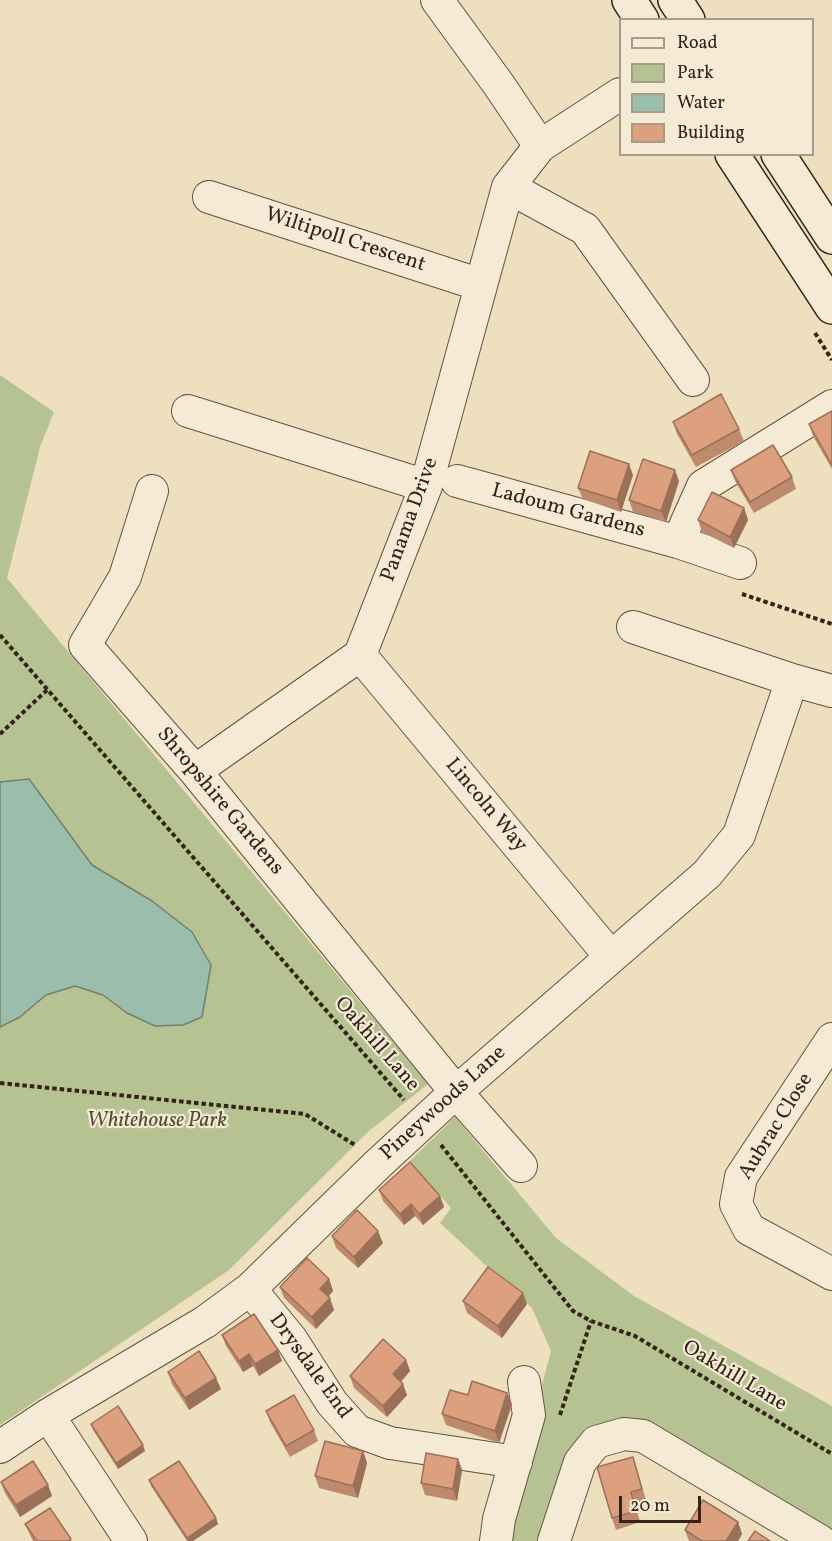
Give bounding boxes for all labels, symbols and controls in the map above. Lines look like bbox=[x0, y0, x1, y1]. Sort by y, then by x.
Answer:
legend bbox=[619, 18, 814, 156]
text: Road bbox=[677, 31, 718, 56]
text: Park bbox=[677, 61, 714, 86]
text: Water bbox=[677, 91, 725, 116]
text: Building bbox=[677, 121, 745, 146]
street label: Wiltipoll Crescent bbox=[262, 203, 428, 279]
street label: Panama Drive bbox=[377, 455, 445, 585]
street label: Ladoum Gardens bbox=[489, 479, 647, 545]
street label: Shropshire Gardens bbox=[150, 723, 288, 881]
street label: Lincoln Way bbox=[438, 754, 532, 858]
street label: Oakhill Lane bbox=[328, 992, 424, 1098]
street label: Pineywoods Lane bbox=[376, 1041, 512, 1167]
street label: Aubrac Close bbox=[734, 1069, 820, 1185]
park label: Whitehouse Park bbox=[87, 1109, 227, 1135]
street label: Drysdale End bbox=[262, 1309, 356, 1425]
street label: Oakhill Lane bbox=[677, 1336, 791, 1418]
scale bar bbox=[622, 1484, 704, 1522]
text: 20 m bbox=[630, 1494, 670, 1519]

